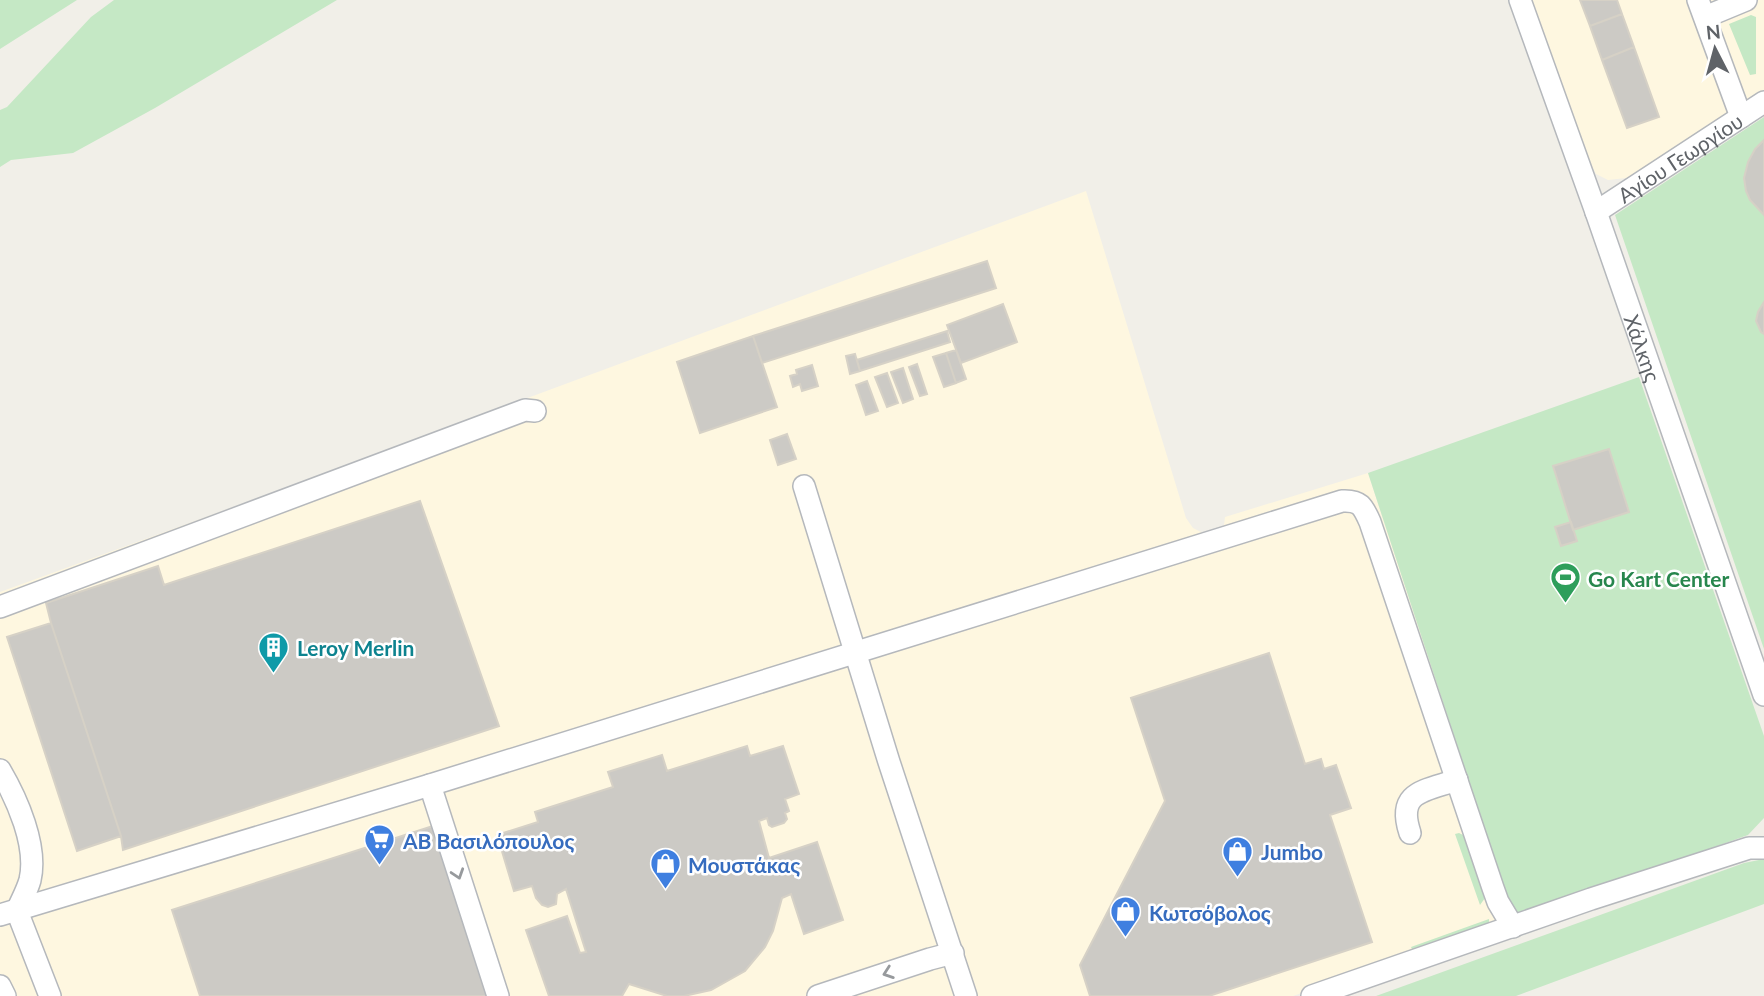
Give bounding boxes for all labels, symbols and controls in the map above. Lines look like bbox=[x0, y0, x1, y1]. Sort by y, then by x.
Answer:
north arrow bbox=[1680, 14, 1750, 84]
text: N bbox=[1705, 19, 1722, 44]
street label: Αγίου Γεωργίου bbox=[1612, 107, 1747, 207]
street label: Χάλκης bbox=[1620, 311, 1667, 385]
sports icon: Go Kart Center bbox=[1548, 561, 1582, 605]
place label: Go Kart Center bbox=[1588, 566, 1730, 591]
building icon: Leroy Merlin bbox=[257, 630, 291, 674]
place label: Leroy Merlin bbox=[297, 635, 414, 660]
supermarket icon: ΑΒ Βασιλόπουλος bbox=[363, 823, 397, 867]
place label: ΑΒ Βασιλόπουλος bbox=[402, 828, 574, 853]
shop icon: Jumbo bbox=[1221, 834, 1255, 878]
place label: Jumbo bbox=[1261, 839, 1323, 864]
shop icon: Μουστάκας bbox=[648, 847, 682, 891]
place label: Μουστάκας bbox=[688, 852, 800, 877]
one-way arrow bbox=[450, 867, 464, 879]
shop icon: Κωτσόβολος bbox=[1109, 895, 1143, 939]
place label: Κωτσόβολος bbox=[1149, 900, 1271, 925]
one-way arrow bbox=[883, 965, 895, 979]

